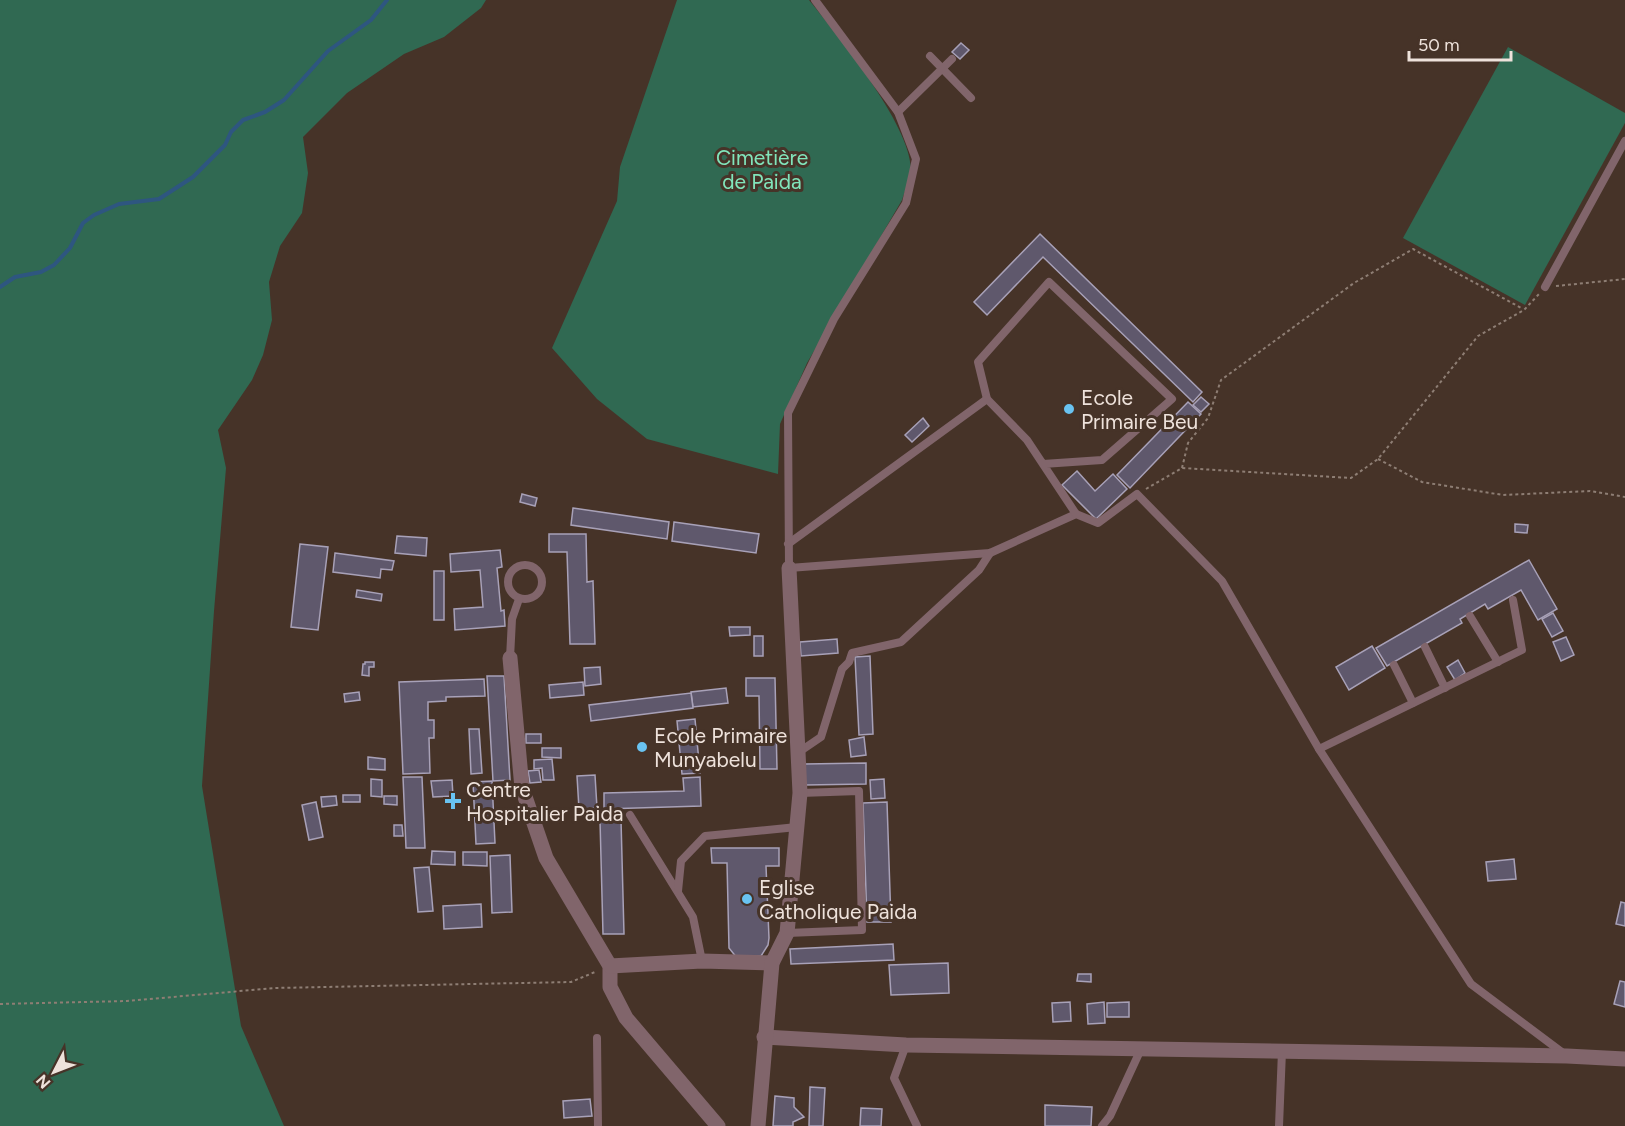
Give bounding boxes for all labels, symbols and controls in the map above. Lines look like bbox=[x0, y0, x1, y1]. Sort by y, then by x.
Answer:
scale bar bbox=[1409, 24, 1511, 62]
text: 50 m bbox=[1418, 34, 1460, 56]
park label: Cimetière de Paida bbox=[716, 145, 808, 194]
place label: Ecole Primaire Beu bbox=[1081, 385, 1198, 434]
marker: Ecole Primaire Beu bbox=[1062, 402, 1076, 416]
place label: Ecole Primaire Munyabelu bbox=[654, 723, 787, 772]
marker: Ecole Primaire Munyabelu bbox=[635, 740, 649, 754]
place label: Centre Hospitalier Paida bbox=[466, 777, 623, 826]
marker: Centre Hospitalier Paida bbox=[444, 792, 462, 810]
place label: Eglise Catholique Paida bbox=[759, 875, 917, 924]
marker: Eglise Catholique Paida bbox=[740, 892, 754, 906]
north arrow bbox=[24, 1042, 84, 1102]
text: N bbox=[32, 1071, 54, 1093]

